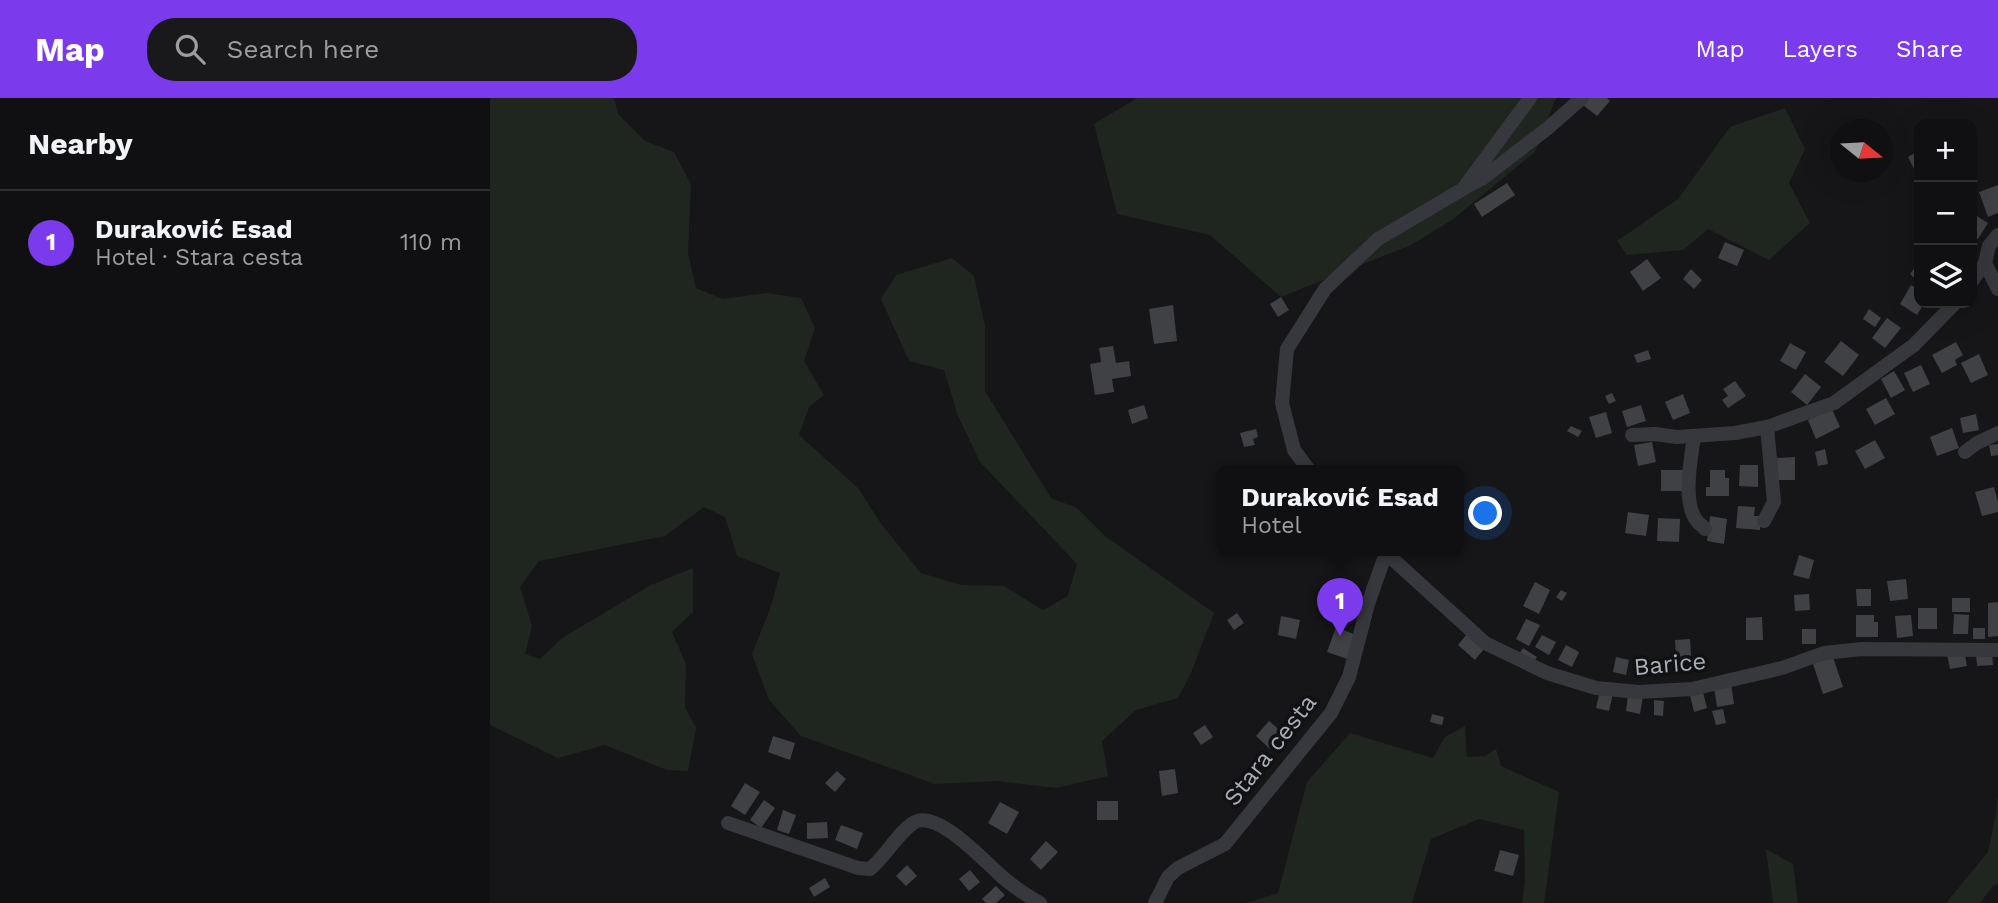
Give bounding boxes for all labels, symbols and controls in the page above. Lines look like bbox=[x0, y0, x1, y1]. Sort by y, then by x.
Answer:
search box bbox=[147, 18, 637, 81]
text: Map bbox=[35, 30, 105, 69]
icon: search bbox=[171, 30, 209, 68]
text: Search here bbox=[227, 34, 379, 64]
text: Map bbox=[1696, 35, 1744, 63]
text: Layers bbox=[1782, 35, 1858, 63]
text: Share bbox=[1896, 35, 1963, 63]
north arrow bbox=[1830, 119, 1893, 182]
map controls bbox=[1914, 119, 1977, 308]
button: + bbox=[1914, 119, 1977, 182]
text: Nearby bbox=[28, 126, 133, 161]
button: − bbox=[1914, 182, 1977, 245]
text: Duraković Esad bbox=[95, 214, 293, 244]
text: 1 bbox=[46, 229, 56, 256]
text: 110 m bbox=[400, 229, 462, 256]
text: Hotel · Stara cesta bbox=[95, 244, 303, 271]
button: layers bbox=[1914, 245, 1977, 308]
popup bbox=[1216, 465, 1464, 556]
text: Duraković Esad bbox=[1241, 482, 1439, 512]
your location bbox=[1468, 496, 1502, 530]
text: Hotel bbox=[1241, 512, 1301, 539]
pin: 1 bbox=[1317, 578, 1363, 636]
street label: Barice bbox=[1633, 647, 1707, 681]
street label: Stara cesta bbox=[1218, 689, 1322, 811]

